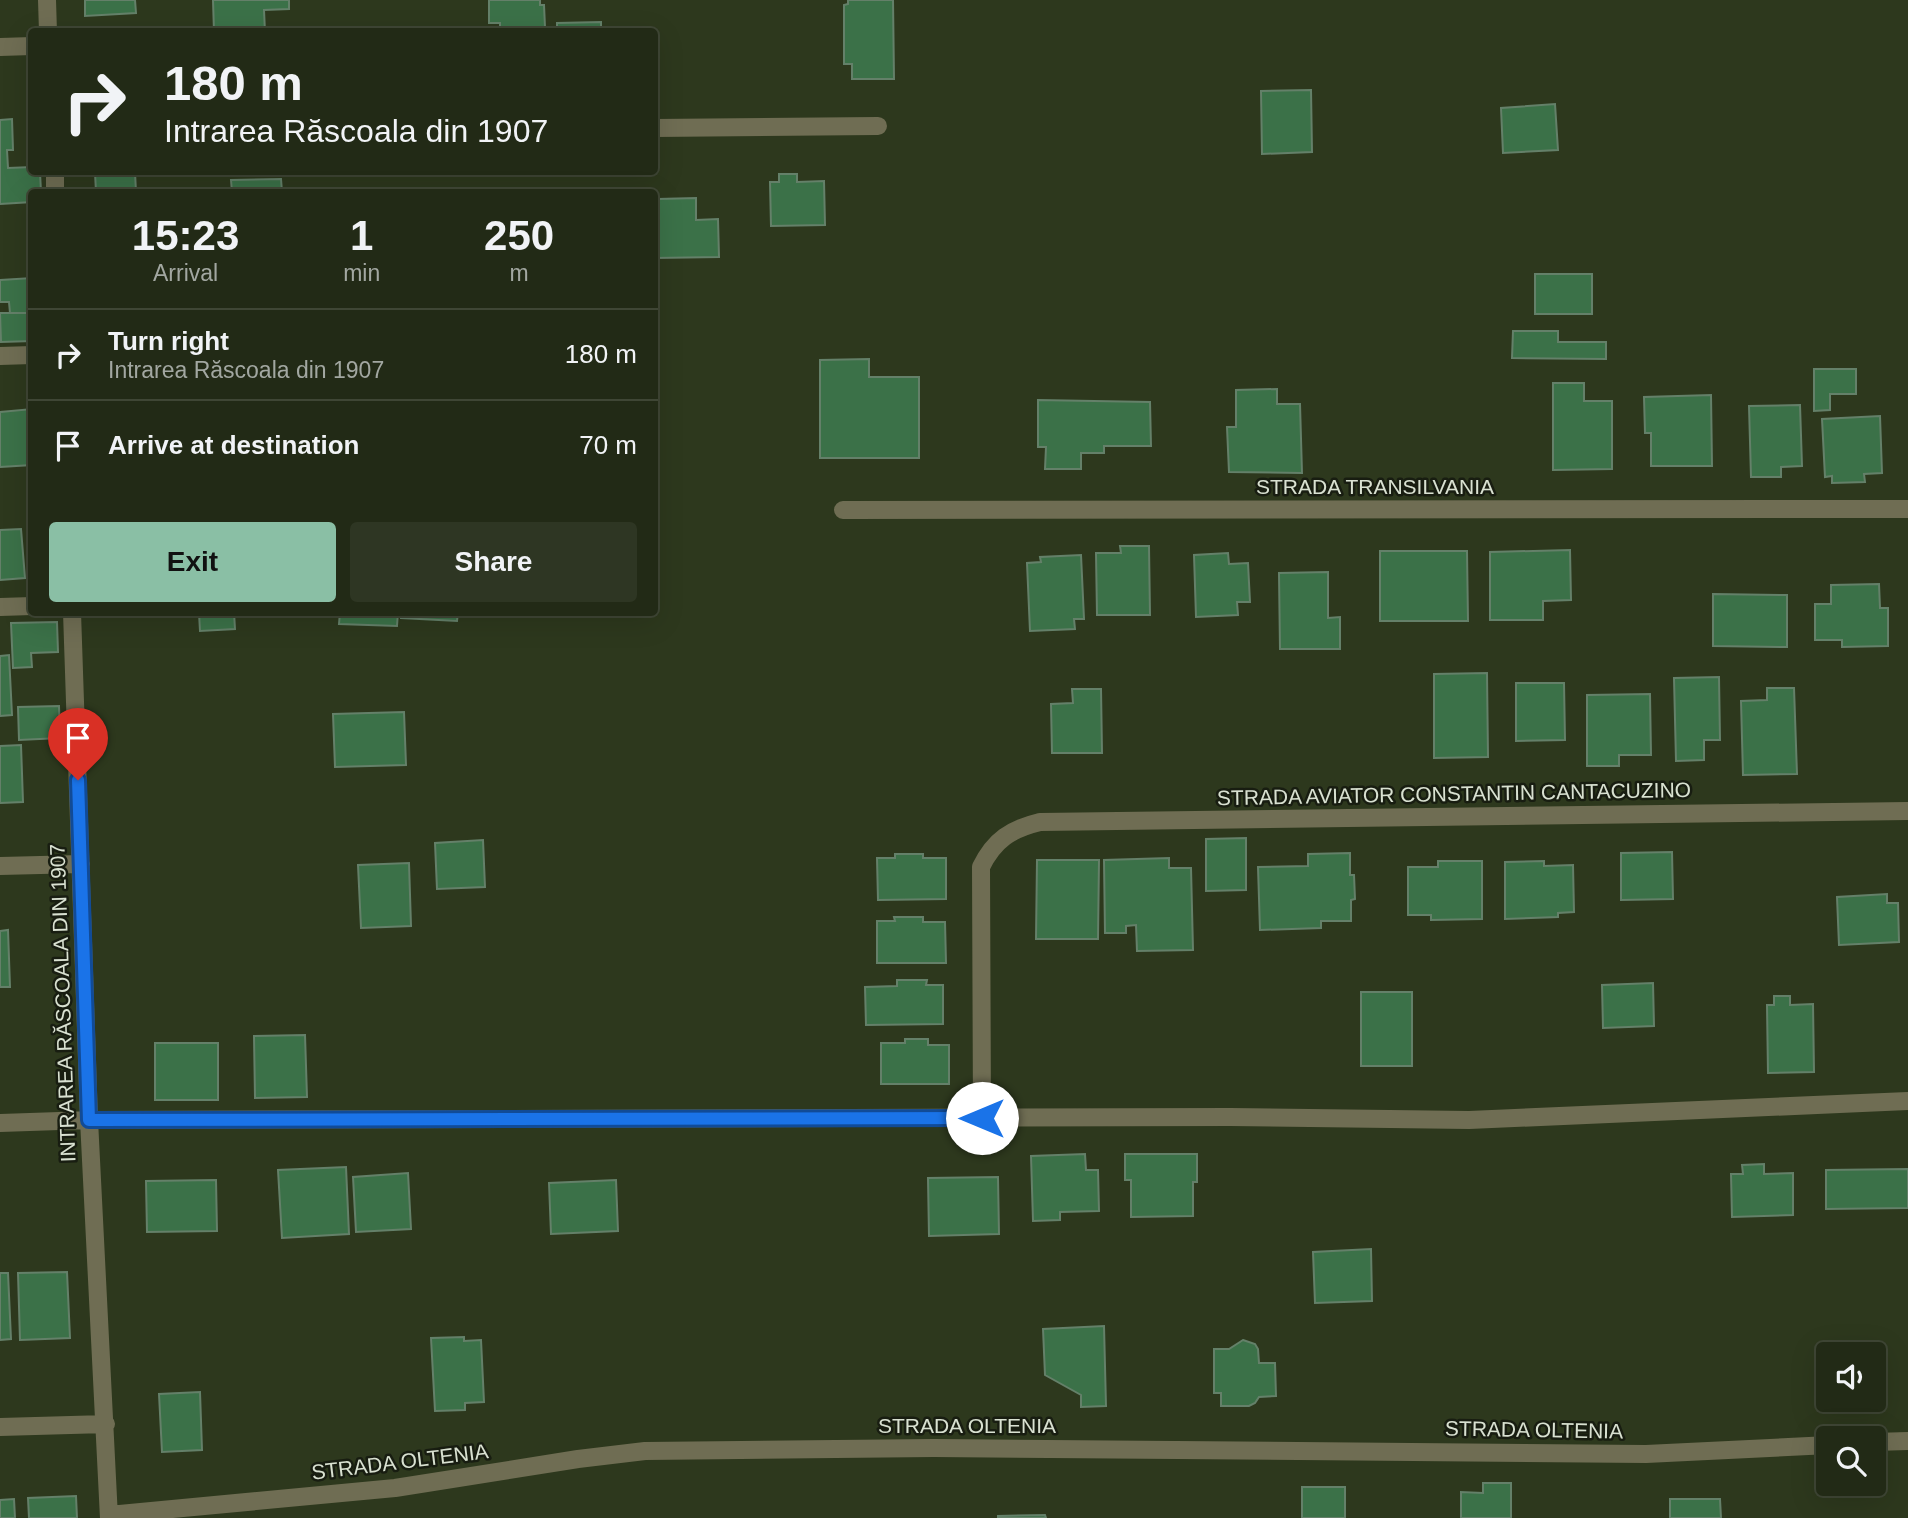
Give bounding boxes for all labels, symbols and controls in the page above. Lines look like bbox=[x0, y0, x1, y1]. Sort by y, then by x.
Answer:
icon: right bbox=[49, 56, 140, 147]
text: 180 m bbox=[164, 56, 303, 110]
text: Intrarea Răscoala din 1907 bbox=[164, 113, 548, 149]
text: 15:23 bbox=[132, 212, 239, 259]
text: 1 bbox=[350, 212, 373, 259]
text: 250 bbox=[484, 212, 554, 259]
text: Arrival bbox=[153, 260, 218, 286]
text: min bbox=[343, 260, 380, 286]
text: m bbox=[510, 260, 529, 286]
text: Turn right bbox=[108, 326, 229, 356]
icon: right bbox=[49, 336, 87, 374]
text: 180 m bbox=[565, 339, 637, 369]
text: Intrarea Răscoala din 1907 bbox=[108, 357, 384, 383]
icon: arrive bbox=[49, 427, 87, 465]
text: Arrive at destination bbox=[108, 430, 359, 460]
text: 70 m bbox=[579, 430, 637, 460]
street label: STRADA TRANSILVANIA bbox=[1256, 475, 1494, 498]
button: Exit bbox=[49, 522, 336, 602]
button: Share bbox=[350, 522, 637, 602]
pin bbox=[48, 708, 108, 780]
icon: arrive bbox=[59, 719, 97, 757]
street label: STRADA AVIATOR CONSTANTIN CANTACUZINO bbox=[1217, 778, 1691, 809]
street label: INTRAREA RĂSCOALA DIN 1907 bbox=[45, 843, 80, 1163]
position arrow bbox=[945, 1081, 1019, 1155]
map controls bbox=[1816, 1342, 1886, 1496]
button: sound bbox=[1816, 1342, 1886, 1412]
street label: STRADA OLTENIA bbox=[878, 1414, 1056, 1437]
street label: STRADA OLTENIA bbox=[1445, 1416, 1623, 1443]
button: search bbox=[1816, 1426, 1886, 1496]
street label: STRADA OLTENIA bbox=[310, 1439, 490, 1484]

